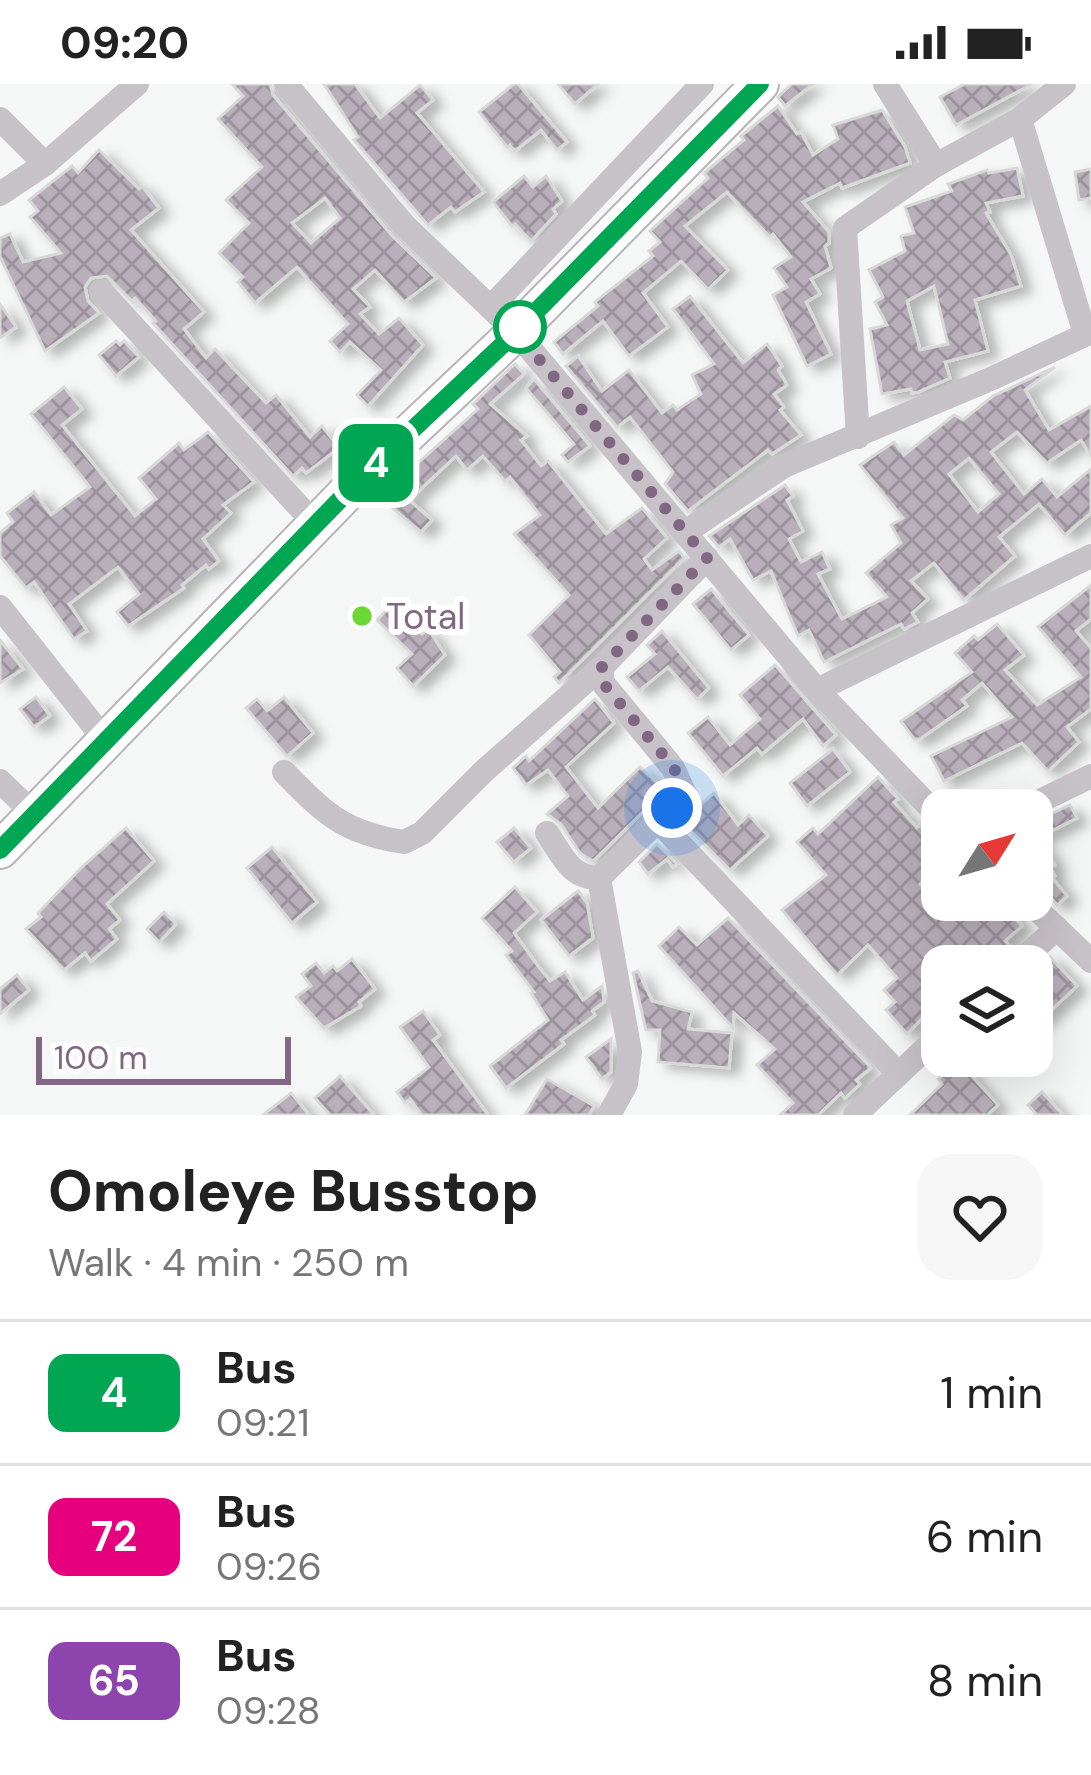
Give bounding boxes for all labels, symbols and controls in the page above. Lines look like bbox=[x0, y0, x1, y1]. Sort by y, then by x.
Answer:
text: 09:20 bbox=[60, 13, 189, 72]
unlabelled marker bbox=[495, 302, 545, 352]
line badge: 4 bbox=[337, 424, 415, 502]
text: 4 bbox=[362, 435, 390, 490]
place label: Total bbox=[386, 593, 465, 640]
marker: Total bbox=[349, 603, 375, 629]
your location bbox=[642, 778, 702, 838]
north arrow bbox=[921, 789, 1053, 921]
map controls bbox=[921, 789, 1053, 1077]
button: layers bbox=[921, 945, 1053, 1077]
scale bar bbox=[36, 1031, 291, 1084]
text: 100 m bbox=[54, 1036, 148, 1079]
text: Omoleye Busstop bbox=[48, 1154, 539, 1229]
button: heart bbox=[917, 1154, 1043, 1280]
text: Walk · 4 min · 250 m bbox=[48, 1237, 409, 1288]
text: Bus bbox=[216, 1338, 296, 1397]
text: 1 min bbox=[940, 1363, 1043, 1422]
text: 4 bbox=[100, 1365, 128, 1420]
text: 09:21 bbox=[216, 1397, 310, 1448]
text: Bus bbox=[216, 1482, 296, 1541]
text: 6 min bbox=[926, 1507, 1043, 1566]
text: 72 bbox=[91, 1509, 137, 1564]
text: 09:26 bbox=[216, 1541, 322, 1592]
text: Bus bbox=[216, 1626, 296, 1685]
text: 8 min bbox=[927, 1651, 1043, 1710]
text: 65 bbox=[88, 1653, 140, 1708]
text: 09:28 bbox=[216, 1685, 321, 1736]

